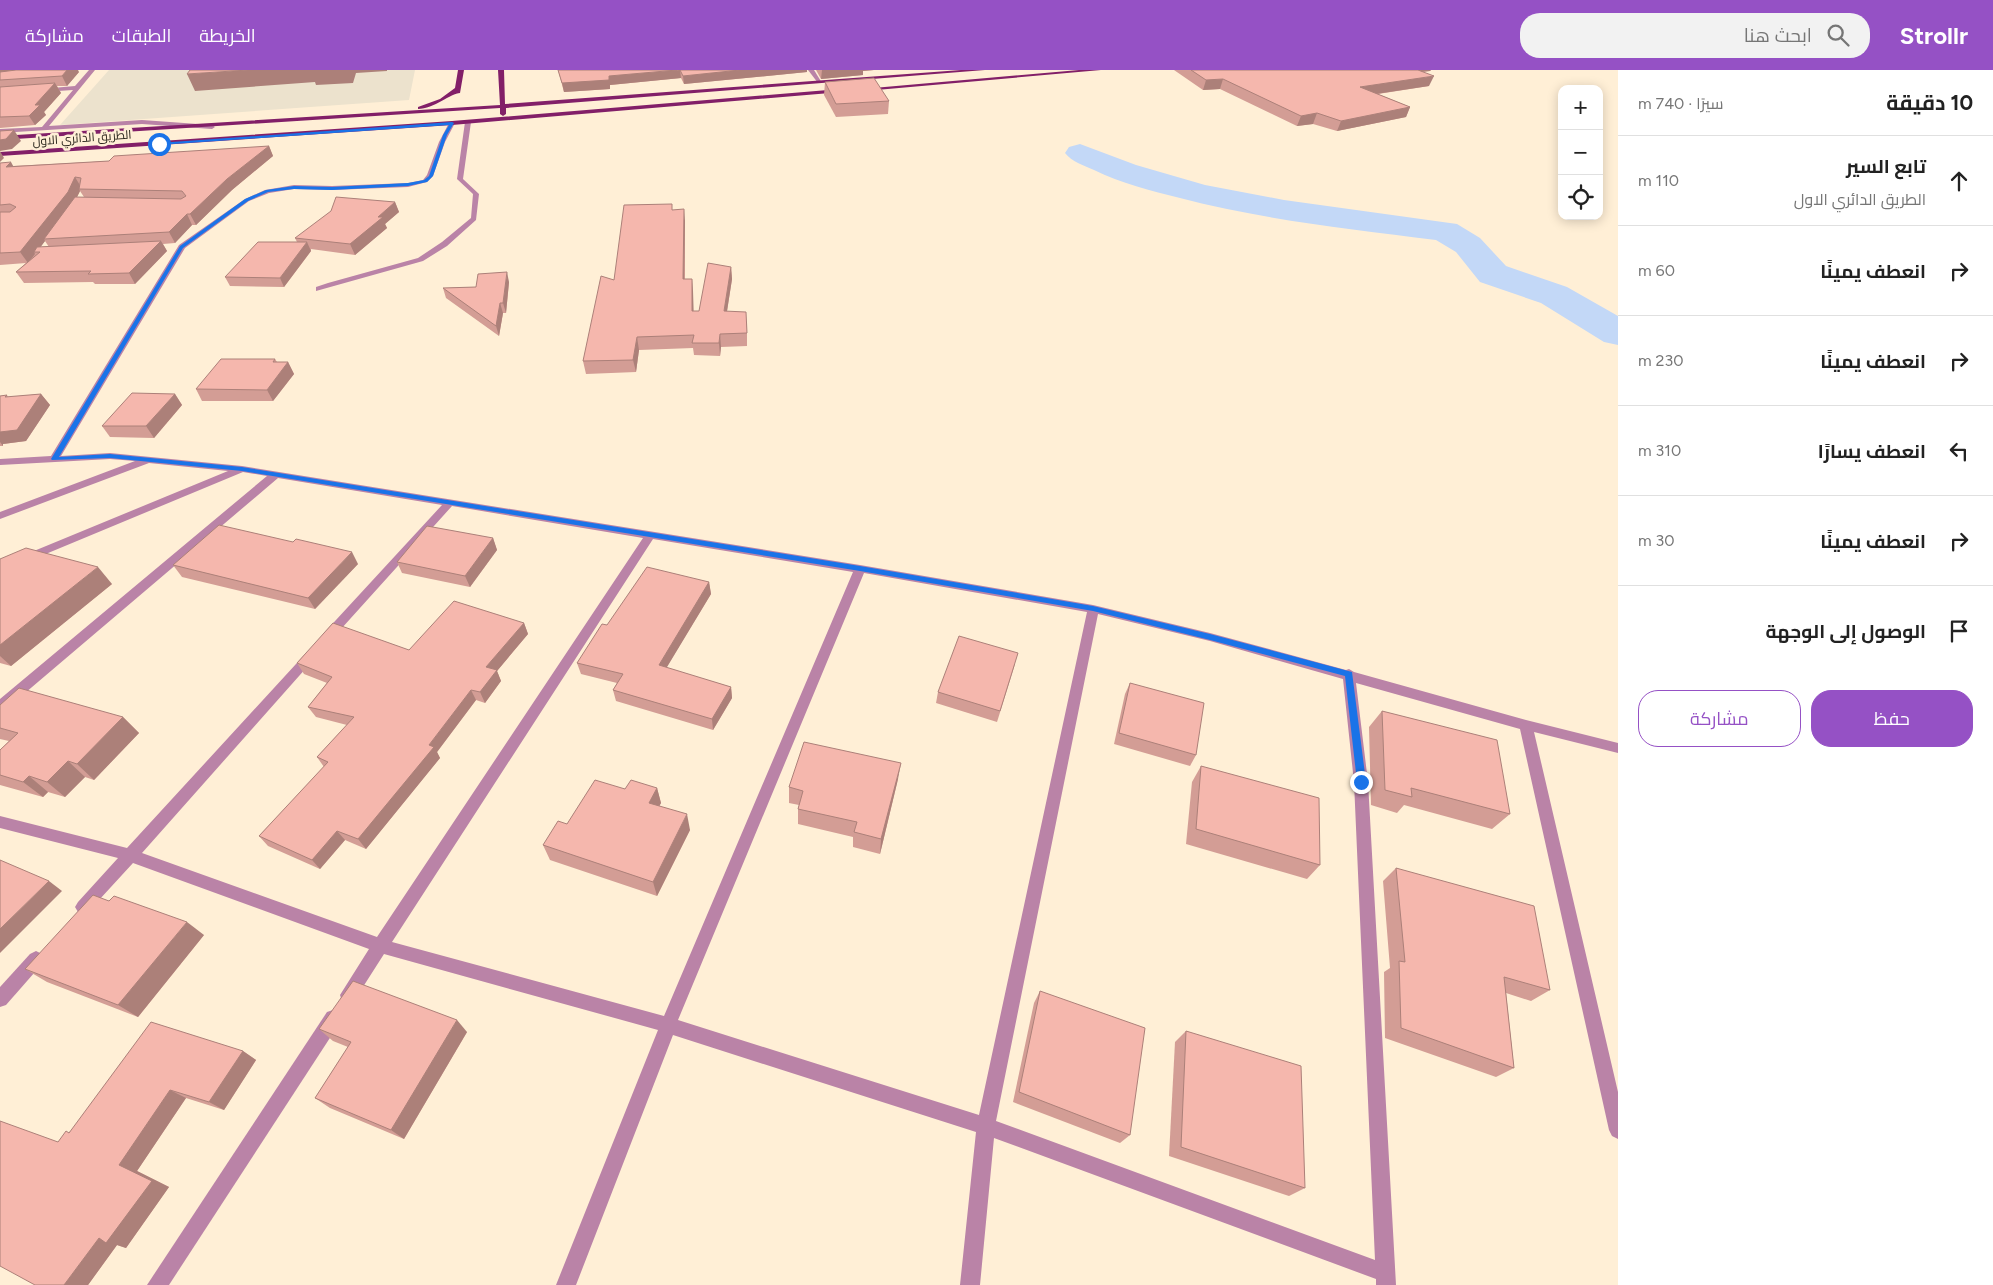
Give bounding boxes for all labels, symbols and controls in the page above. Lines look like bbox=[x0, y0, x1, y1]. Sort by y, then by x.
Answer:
search box bbox=[1520, 13, 1870, 58]
icon: search bbox=[1824, 21, 1852, 49]
text: Strollr bbox=[1900, 21, 1968, 50]
text: ابحث هنا bbox=[1744, 24, 1812, 47]
text: مشاركة bbox=[25, 25, 84, 47]
text: الطبقات bbox=[112, 25, 171, 47]
text: الخريطة bbox=[199, 25, 256, 47]
map controls bbox=[1558, 85, 1603, 220]
button: + bbox=[1558, 85, 1603, 130]
text: 10 دقيقة bbox=[1886, 90, 1973, 115]
text: سيرًا · 740 m bbox=[1638, 94, 1723, 113]
street label: الطريق الدائري الاول bbox=[32, 128, 132, 151]
button: − bbox=[1558, 130, 1603, 175]
route start bbox=[148, 133, 171, 156]
text: تابع السير bbox=[1846, 155, 1926, 178]
icon: ahead bbox=[1945, 167, 1973, 195]
text: 110 m bbox=[1638, 171, 1679, 190]
button: locate bbox=[1558, 175, 1603, 220]
text: الطريق الدائري الاول bbox=[1794, 190, 1926, 209]
icon: right bbox=[1945, 257, 1973, 285]
text: انعطف يمينًا bbox=[1820, 260, 1926, 283]
text: 60 m bbox=[1638, 261, 1675, 280]
icon: right bbox=[1945, 347, 1973, 375]
text: انعطف يمينًا bbox=[1820, 350, 1926, 373]
text: 230 m bbox=[1638, 351, 1683, 370]
icon: left bbox=[1945, 437, 1973, 465]
text: انعطف يسارًا bbox=[1818, 440, 1926, 463]
text: 310 m bbox=[1638, 441, 1681, 460]
icon: right bbox=[1945, 527, 1973, 555]
text: انعطف يمينًا bbox=[1820, 530, 1926, 553]
text: 30 m bbox=[1638, 531, 1675, 550]
icon: arrive bbox=[1945, 617, 1973, 645]
text: الوصول إلى الوجهة bbox=[1766, 620, 1926, 643]
button: مشاركة bbox=[1638, 690, 1801, 747]
button: حفظ bbox=[1811, 690, 1973, 747]
route end bbox=[1350, 771, 1373, 794]

